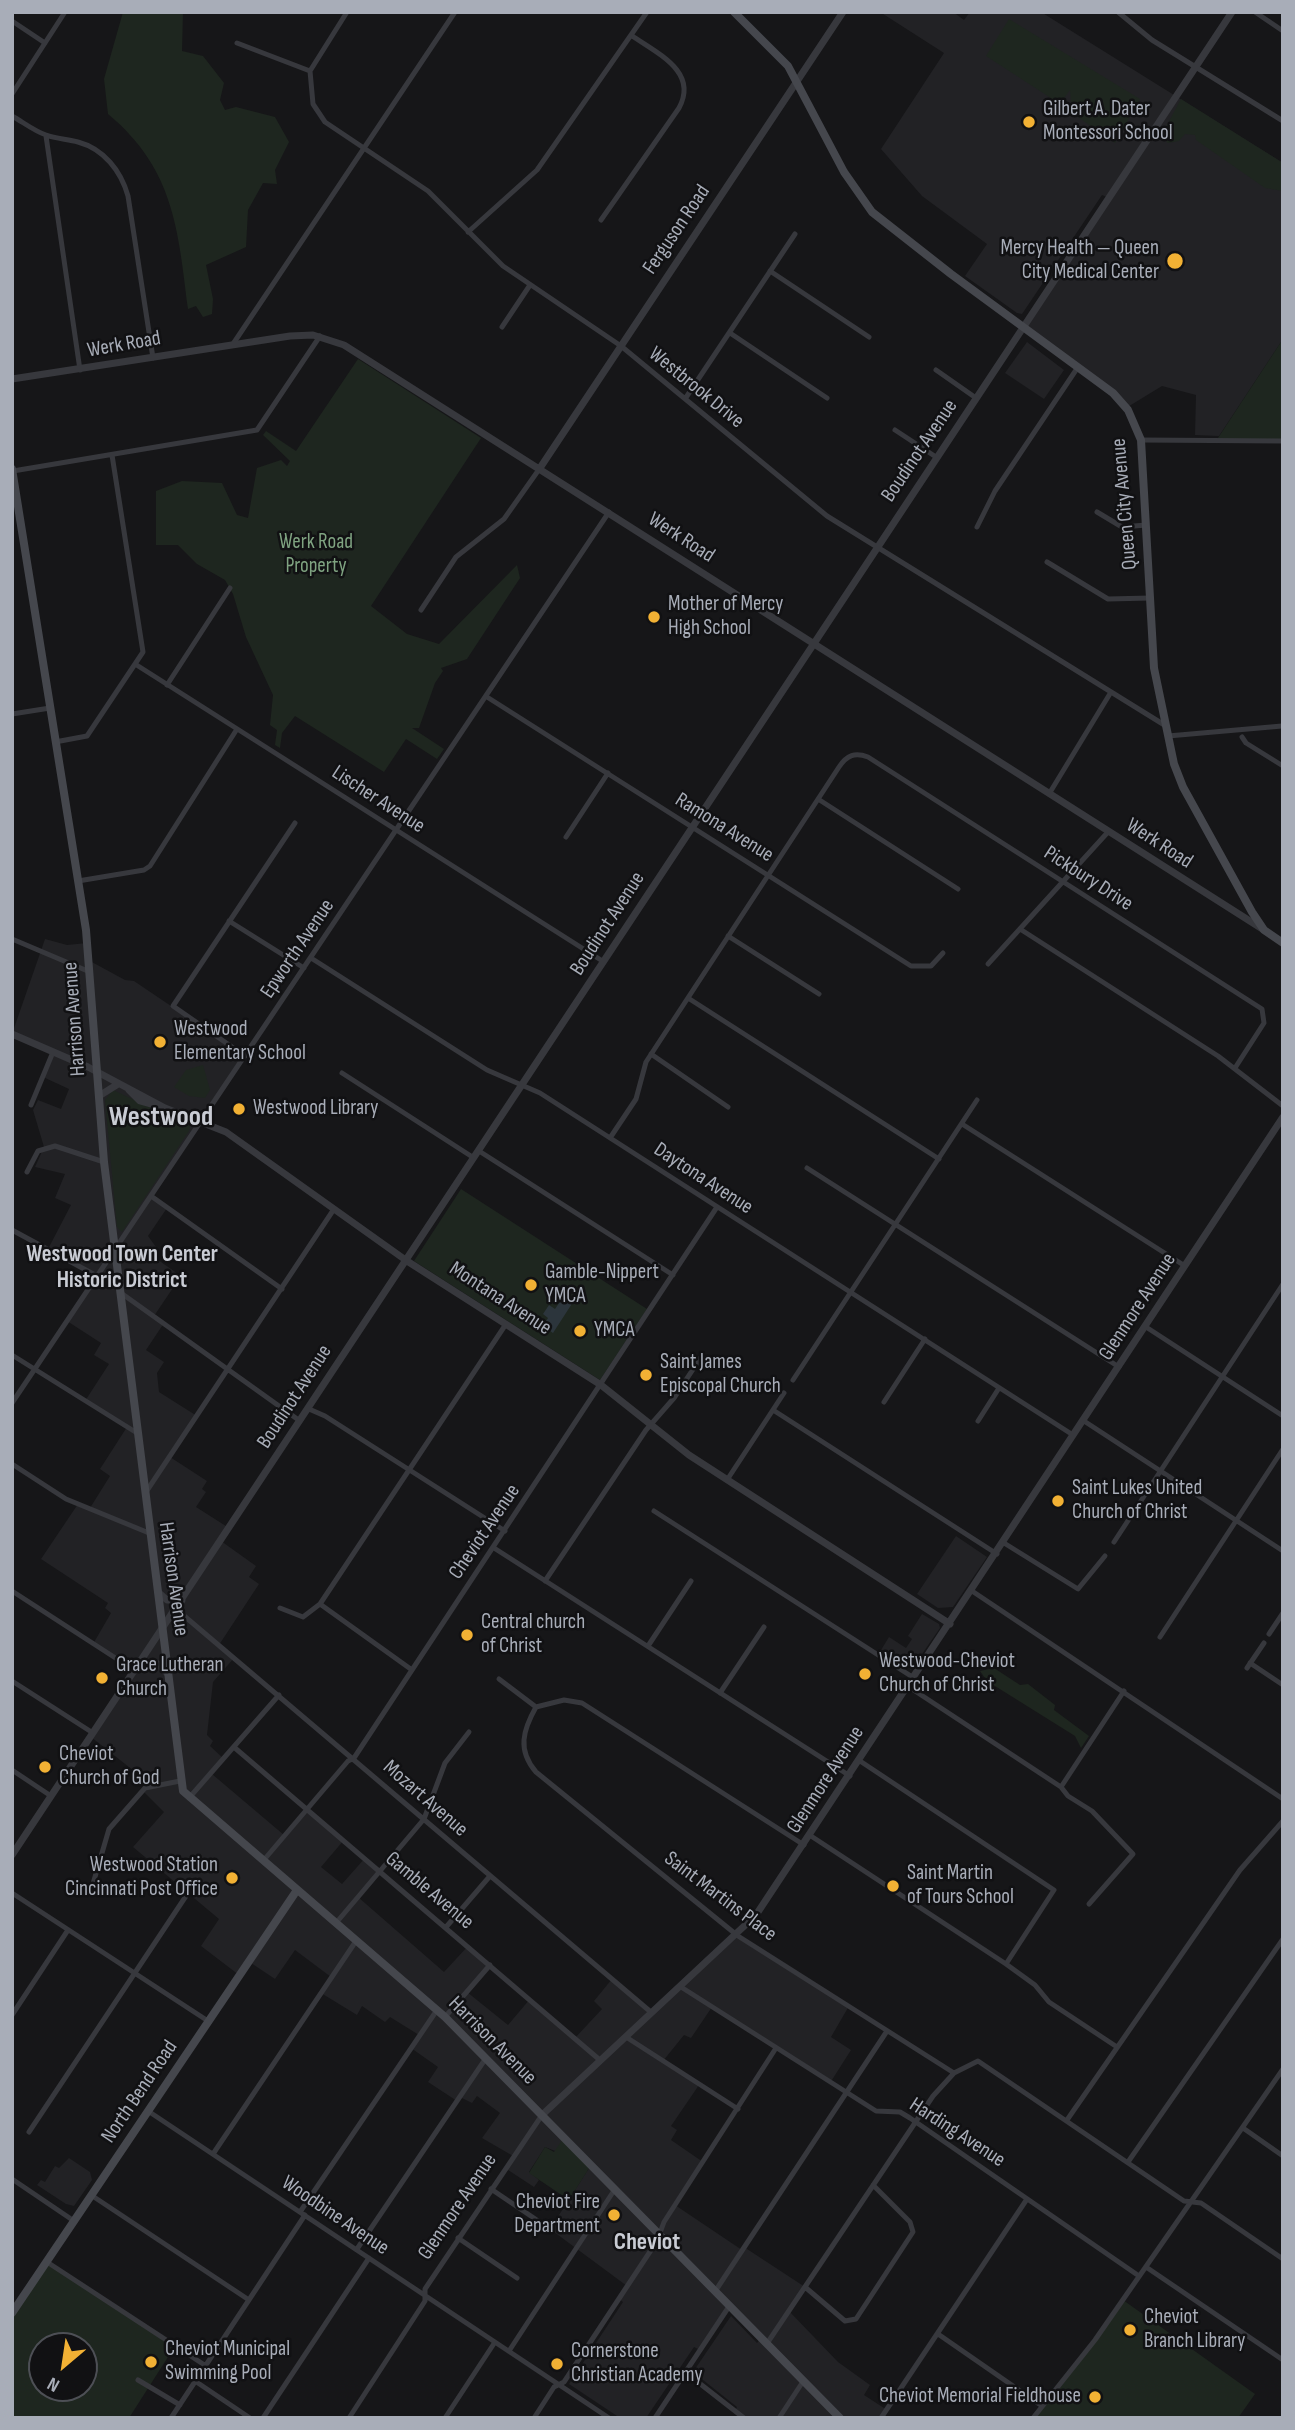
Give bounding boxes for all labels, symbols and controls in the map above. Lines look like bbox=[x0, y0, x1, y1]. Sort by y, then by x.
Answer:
place label: Gilbert A. Dater Montessori School bbox=[1043, 97, 1173, 147]
marker: Gilbert A. Dater Montessori School bbox=[1021, 114, 1037, 130]
street label: Ferguson Road bbox=[638, 181, 716, 279]
place label: Mercy Health — Queen City Medical Center bbox=[1001, 236, 1159, 286]
marker: Mercy Health — Queen City Medical Center bbox=[1165, 251, 1185, 271]
street label: Werk Road bbox=[85, 326, 163, 364]
street label: Westbrook Drive bbox=[643, 342, 749, 434]
street label: Boudinot Avenue bbox=[876, 395, 964, 507]
street label: Queen City Avenue bbox=[1107, 437, 1143, 571]
street label: Werk Road bbox=[643, 507, 719, 569]
park label: Werk Road Property bbox=[279, 530, 353, 580]
place label: Mother of Mercy High School bbox=[668, 592, 783, 642]
marker: Mother of Mercy High School bbox=[646, 609, 662, 625]
street label: Lischer Avenue bbox=[327, 761, 429, 839]
street label: Ramona Avenue bbox=[670, 788, 778, 868]
street label: Werk Road bbox=[1121, 813, 1197, 875]
street label: Pickbury Drive bbox=[1039, 841, 1137, 917]
street label: Boudinot Avenue bbox=[565, 868, 651, 980]
street label: Epworth Avenue bbox=[256, 895, 340, 1003]
street label: Harrison Avenue bbox=[58, 961, 92, 1077]
place label: Westwood Elementary School bbox=[174, 1017, 306, 1067]
marker: Westwood Elementary School bbox=[152, 1034, 168, 1050]
place label: Westwood Library bbox=[253, 1096, 378, 1122]
district label: Westwood bbox=[109, 1101, 213, 1135]
marker: Westwood Library bbox=[231, 1101, 247, 1117]
street label: Daytona Avenue bbox=[649, 1138, 757, 1220]
district label: Westwood Town Center Historic District bbox=[26, 1241, 218, 1295]
street label: Glenmore Avenue bbox=[1094, 1249, 1182, 1365]
street label: Montana Avenue bbox=[444, 1257, 556, 1341]
place label: Gamble-Nippert YMCA bbox=[545, 1260, 659, 1310]
marker: Gamble-Nippert YMCA bbox=[523, 1277, 539, 1293]
place label: YMCA bbox=[594, 1318, 634, 1344]
marker: YMCA bbox=[572, 1323, 588, 1339]
street label: Boudinot Avenue bbox=[252, 1341, 338, 1453]
place label: Saint James Episcopal Church bbox=[660, 1350, 781, 1400]
marker: Saint James Episcopal Church bbox=[638, 1367, 654, 1383]
place label: Saint Lukes United Church of Christ bbox=[1072, 1476, 1202, 1526]
street label: Cheviot Avenue bbox=[444, 1480, 526, 1584]
marker: Saint Lukes United Church of Christ bbox=[1050, 1493, 1066, 1509]
street label: Harrison Avenue bbox=[153, 1520, 193, 1638]
place label: Central church of Christ bbox=[481, 1610, 585, 1660]
marker: Central church of Christ bbox=[459, 1627, 475, 1643]
place label: Westwood-Cheviot Church of Christ bbox=[879, 1649, 1015, 1699]
place label: Grace Lutheran Church bbox=[116, 1653, 224, 1703]
marker: Westwood-Cheviot Church of Christ bbox=[857, 1666, 873, 1682]
marker: Grace Lutheran Church bbox=[94, 1670, 110, 1686]
street label: Glenmore Avenue bbox=[782, 1722, 870, 1838]
place label: Cheviot Church of God bbox=[59, 1742, 159, 1792]
street label: Mozart Avenue bbox=[377, 1755, 473, 1843]
marker: Cheviot Church of God bbox=[37, 1759, 53, 1775]
street label: Saint Martins Place bbox=[659, 1846, 781, 1948]
street label: Gamble Avenue bbox=[380, 1847, 478, 1935]
place label: Westwood Station Cincinnati Post Office bbox=[65, 1853, 218, 1903]
place label: Saint Martin of Tours School bbox=[907, 1861, 1014, 1911]
marker: Westwood Station Cincinnati Post Office bbox=[224, 1870, 240, 1886]
marker: Saint Martin of Tours School bbox=[885, 1878, 901, 1894]
street label: Harrison Avenue bbox=[443, 1992, 541, 2090]
street label: North Bend Road bbox=[96, 2036, 184, 2148]
street label: Harding Avenue bbox=[904, 2093, 1010, 2173]
street label: Glenmore Avenue bbox=[413, 2149, 503, 2265]
street label: Woodbine Avenue bbox=[276, 2171, 394, 2261]
place label: Cheviot Fire Department bbox=[514, 2190, 600, 2240]
marker: Cheviot Fire Department bbox=[606, 2207, 622, 2223]
district label: Cheviot bbox=[614, 2229, 680, 2257]
place label: Cheviot Branch Library bbox=[1144, 2305, 1245, 2355]
marker: Cheviot Branch Library bbox=[1122, 2322, 1138, 2338]
north arrow bbox=[28, 2332, 98, 2402]
place label: Cheviot Municipal Swimming Pool bbox=[165, 2337, 290, 2387]
place label: Cornerstone Christian Academy bbox=[571, 2339, 703, 2389]
marker: Cheviot Municipal Swimming Pool bbox=[143, 2354, 159, 2370]
marker: Cornerstone Christian Academy bbox=[549, 2356, 565, 2372]
text: N bbox=[44, 2372, 64, 2397]
place label: Cheviot Memorial Fieldhouse bbox=[879, 2384, 1081, 2410]
marker: Cheviot Memorial Fieldhouse bbox=[1087, 2389, 1103, 2405]

